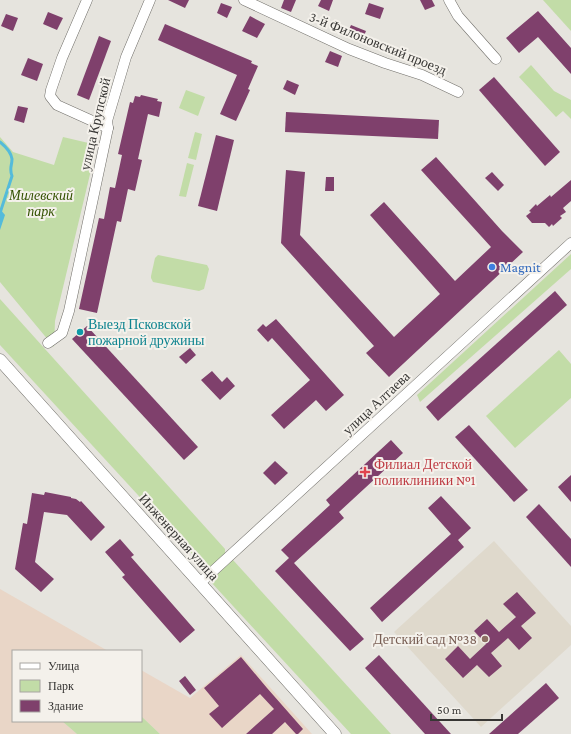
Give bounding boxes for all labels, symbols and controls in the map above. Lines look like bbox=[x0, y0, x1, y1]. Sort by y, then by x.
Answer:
street label: 3-й Филоновский проезд bbox=[307, 8, 449, 78]
street label: улица Крупской bbox=[77, 76, 114, 172]
park label: Милевский парк bbox=[8, 187, 73, 219]
place label: Magnit bbox=[500, 259, 541, 275]
marker: Magnit bbox=[487, 262, 497, 272]
place label: Выезд Псковской пожарной дружины bbox=[88, 316, 205, 348]
marker: Выезд Псковской пожарной дружины bbox=[75, 327, 85, 337]
street label: улица Алтаева bbox=[339, 367, 413, 438]
place label: Филиал Детской поликлиники №1 bbox=[374, 456, 476, 488]
marker: Филиал Детской поликлиники №1 bbox=[359, 466, 371, 478]
street label: Инженерная улица bbox=[136, 490, 223, 584]
place label: Детский сад №38 bbox=[373, 631, 477, 647]
marker: Детский сад №38 bbox=[480, 634, 490, 644]
legend bbox=[12, 650, 142, 722]
text: Улица bbox=[48, 659, 80, 673]
text: Парк bbox=[48, 679, 74, 693]
scale bar bbox=[431, 696, 502, 722]
text: Здание bbox=[48, 699, 83, 713]
text: 50 m bbox=[437, 703, 462, 717]

